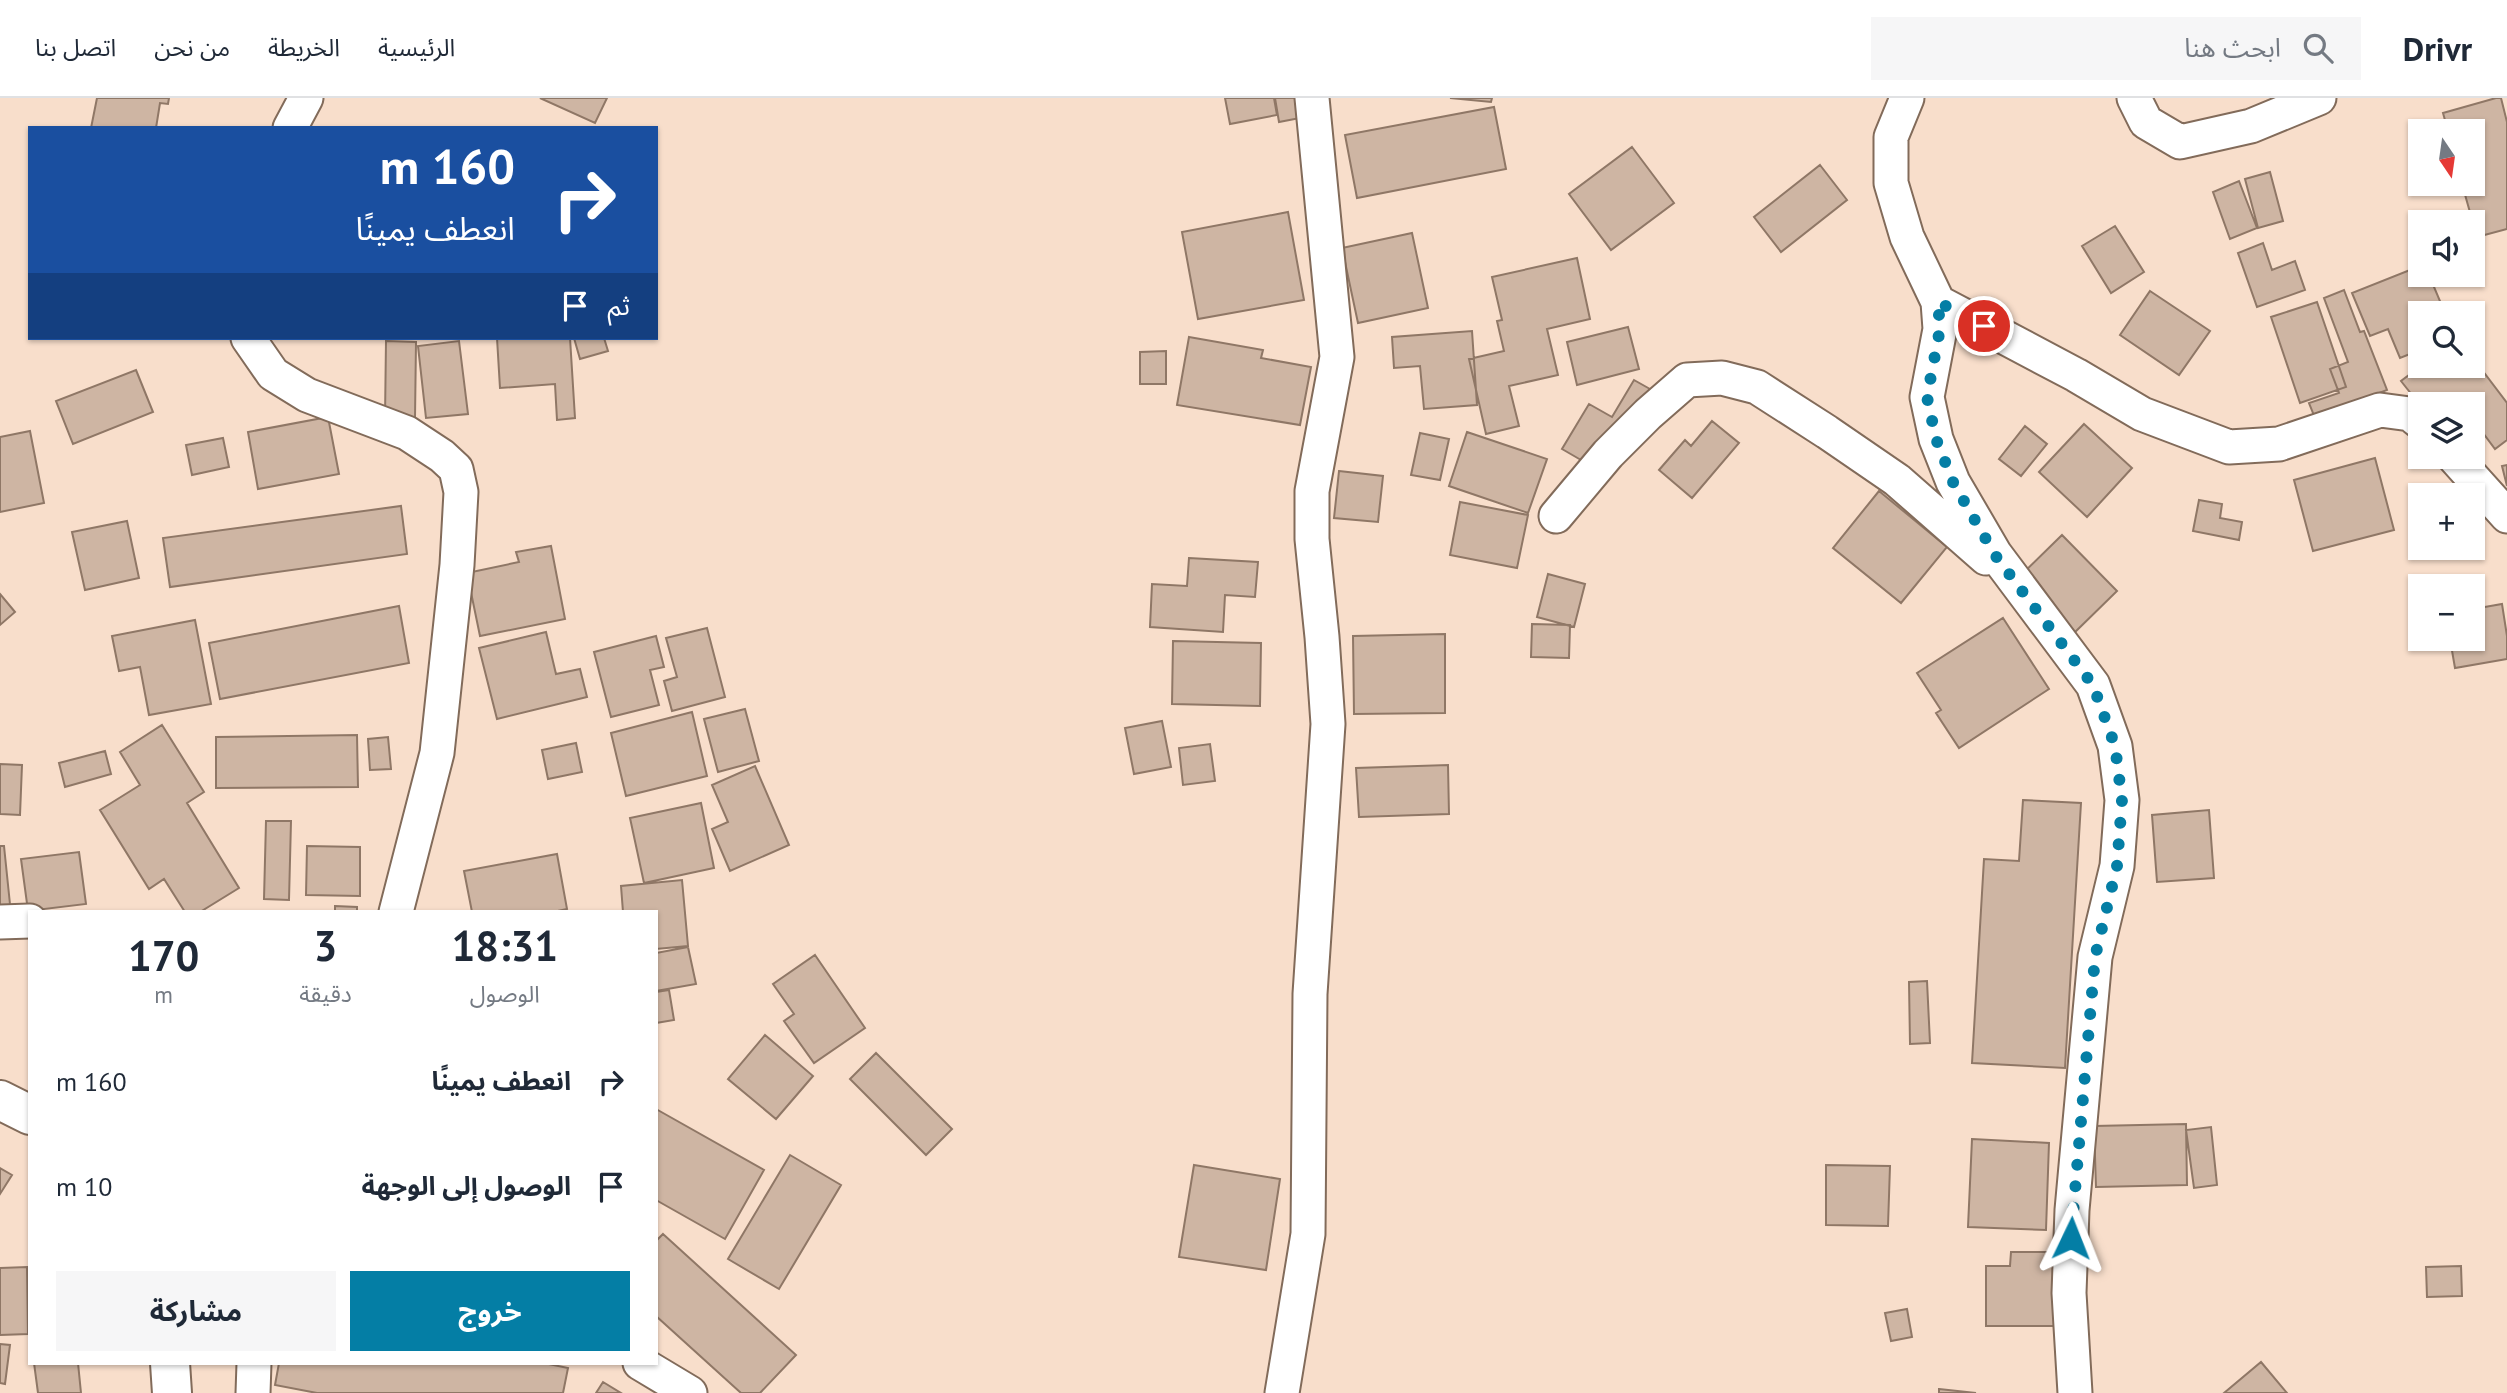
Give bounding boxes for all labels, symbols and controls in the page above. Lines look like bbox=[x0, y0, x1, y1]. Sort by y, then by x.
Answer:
search box bbox=[1871, 17, 2361, 80]
text: Drivr bbox=[2403, 27, 2472, 70]
icon: search bbox=[2299, 29, 2337, 67]
text: ابحث هنا bbox=[2184, 31, 2281, 64]
text: اتصل بنا bbox=[35, 32, 116, 63]
text: من نحن bbox=[154, 32, 230, 63]
text: الخريطة bbox=[268, 32, 340, 63]
text: الرئيسية bbox=[378, 32, 455, 63]
north arrow bbox=[2408, 119, 2485, 196]
map controls bbox=[2408, 119, 2485, 651]
text: 160 m bbox=[380, 134, 515, 198]
icon: right bbox=[539, 154, 630, 245]
text: انعطف يمينًا bbox=[355, 207, 515, 249]
button: sound bbox=[2408, 210, 2485, 287]
icon: arrive bbox=[556, 287, 594, 325]
text: ثم bbox=[608, 289, 630, 322]
pin bbox=[1954, 296, 2014, 356]
button: search bbox=[2408, 301, 2485, 378]
icon: arrive bbox=[1965, 307, 2003, 345]
button: layers bbox=[2408, 392, 2485, 469]
button: + bbox=[2408, 483, 2485, 560]
button: − bbox=[2408, 574, 2485, 651]
text: 3 bbox=[314, 918, 337, 973]
text: 18:31 bbox=[452, 918, 558, 973]
text: 170 bbox=[128, 928, 199, 983]
text: دقيقة bbox=[299, 979, 352, 1008]
text: الوصول bbox=[470, 979, 540, 1008]
text: m bbox=[154, 980, 173, 1009]
icon: right bbox=[592, 1063, 630, 1101]
text: انعطف يمينًا bbox=[431, 1064, 571, 1097]
text: 160 m bbox=[56, 1065, 127, 1098]
icon: arrive bbox=[592, 1168, 630, 1206]
text: الوصول إلى الوجهة bbox=[362, 1169, 571, 1202]
text: 10 m bbox=[56, 1170, 112, 1203]
position arrow bbox=[2034, 1201, 2108, 1275]
button: مشاركة bbox=[56, 1271, 336, 1351]
button: خروج bbox=[350, 1271, 630, 1351]

